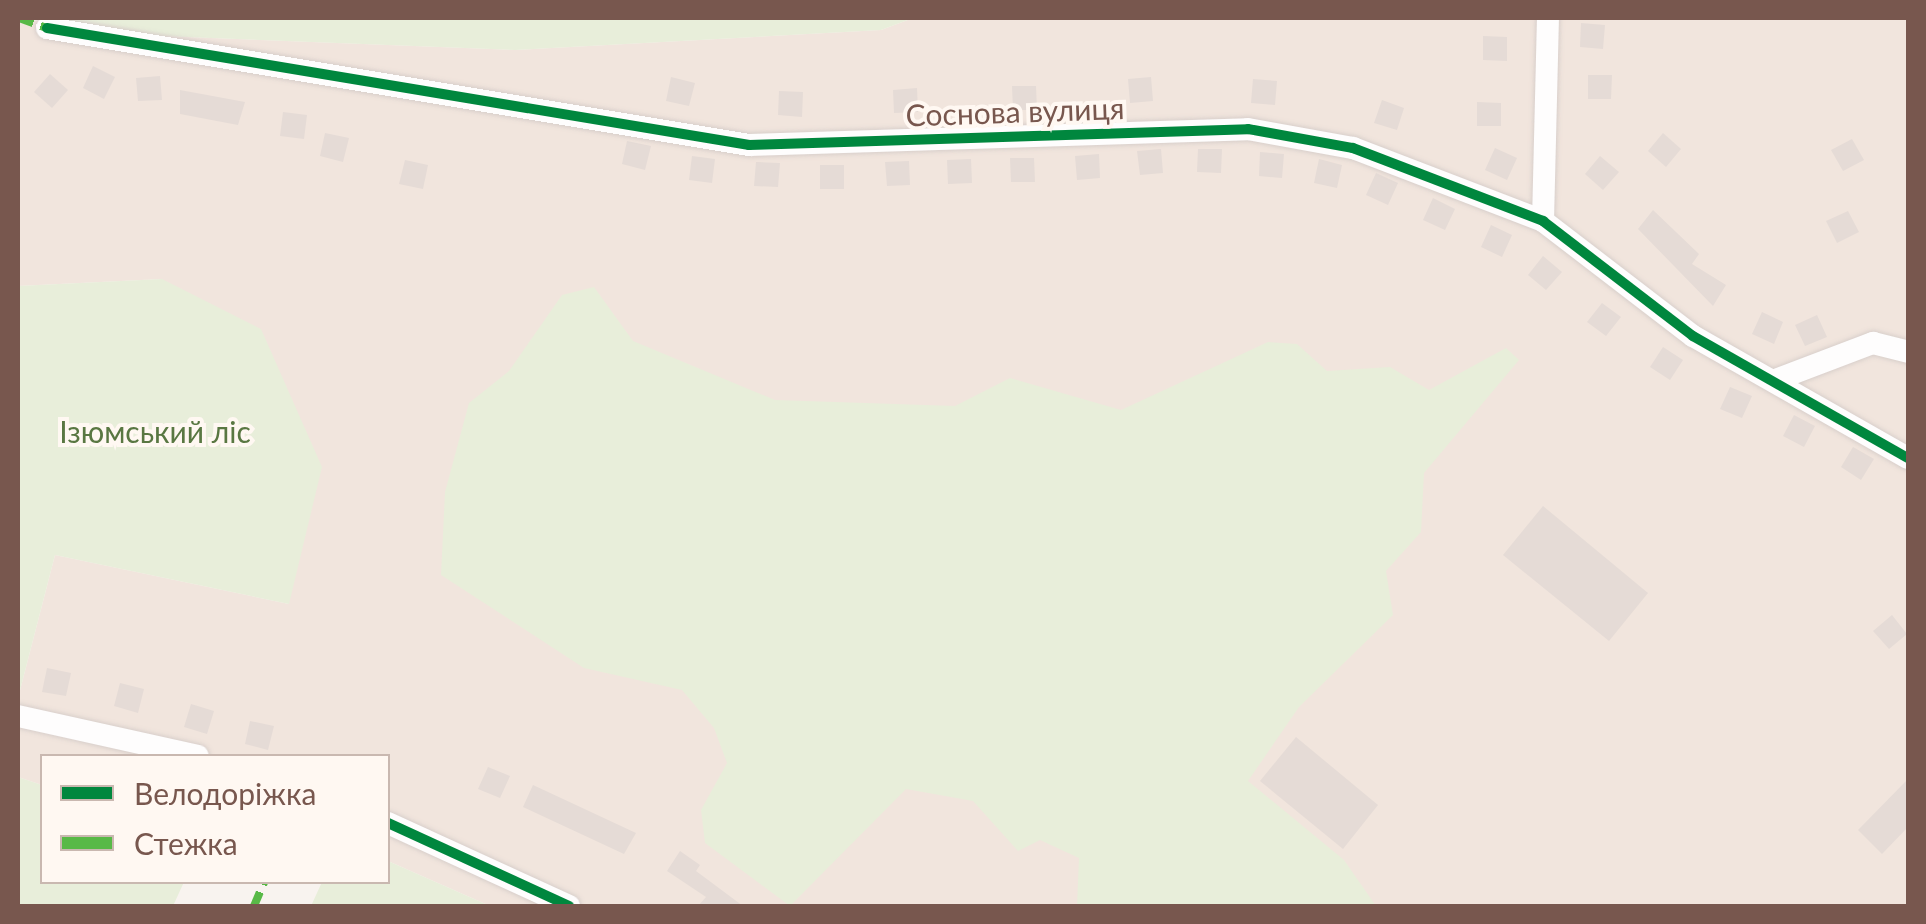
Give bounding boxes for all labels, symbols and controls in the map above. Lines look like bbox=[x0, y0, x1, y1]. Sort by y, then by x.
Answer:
street label: Соснова вулиця bbox=[905, 89, 1125, 133]
park label: Ізюмський ліс bbox=[59, 413, 251, 449]
legend bbox=[40, 754, 390, 884]
text: Велодоріжка bbox=[134, 775, 316, 811]
text: Стежка bbox=[134, 825, 238, 861]

